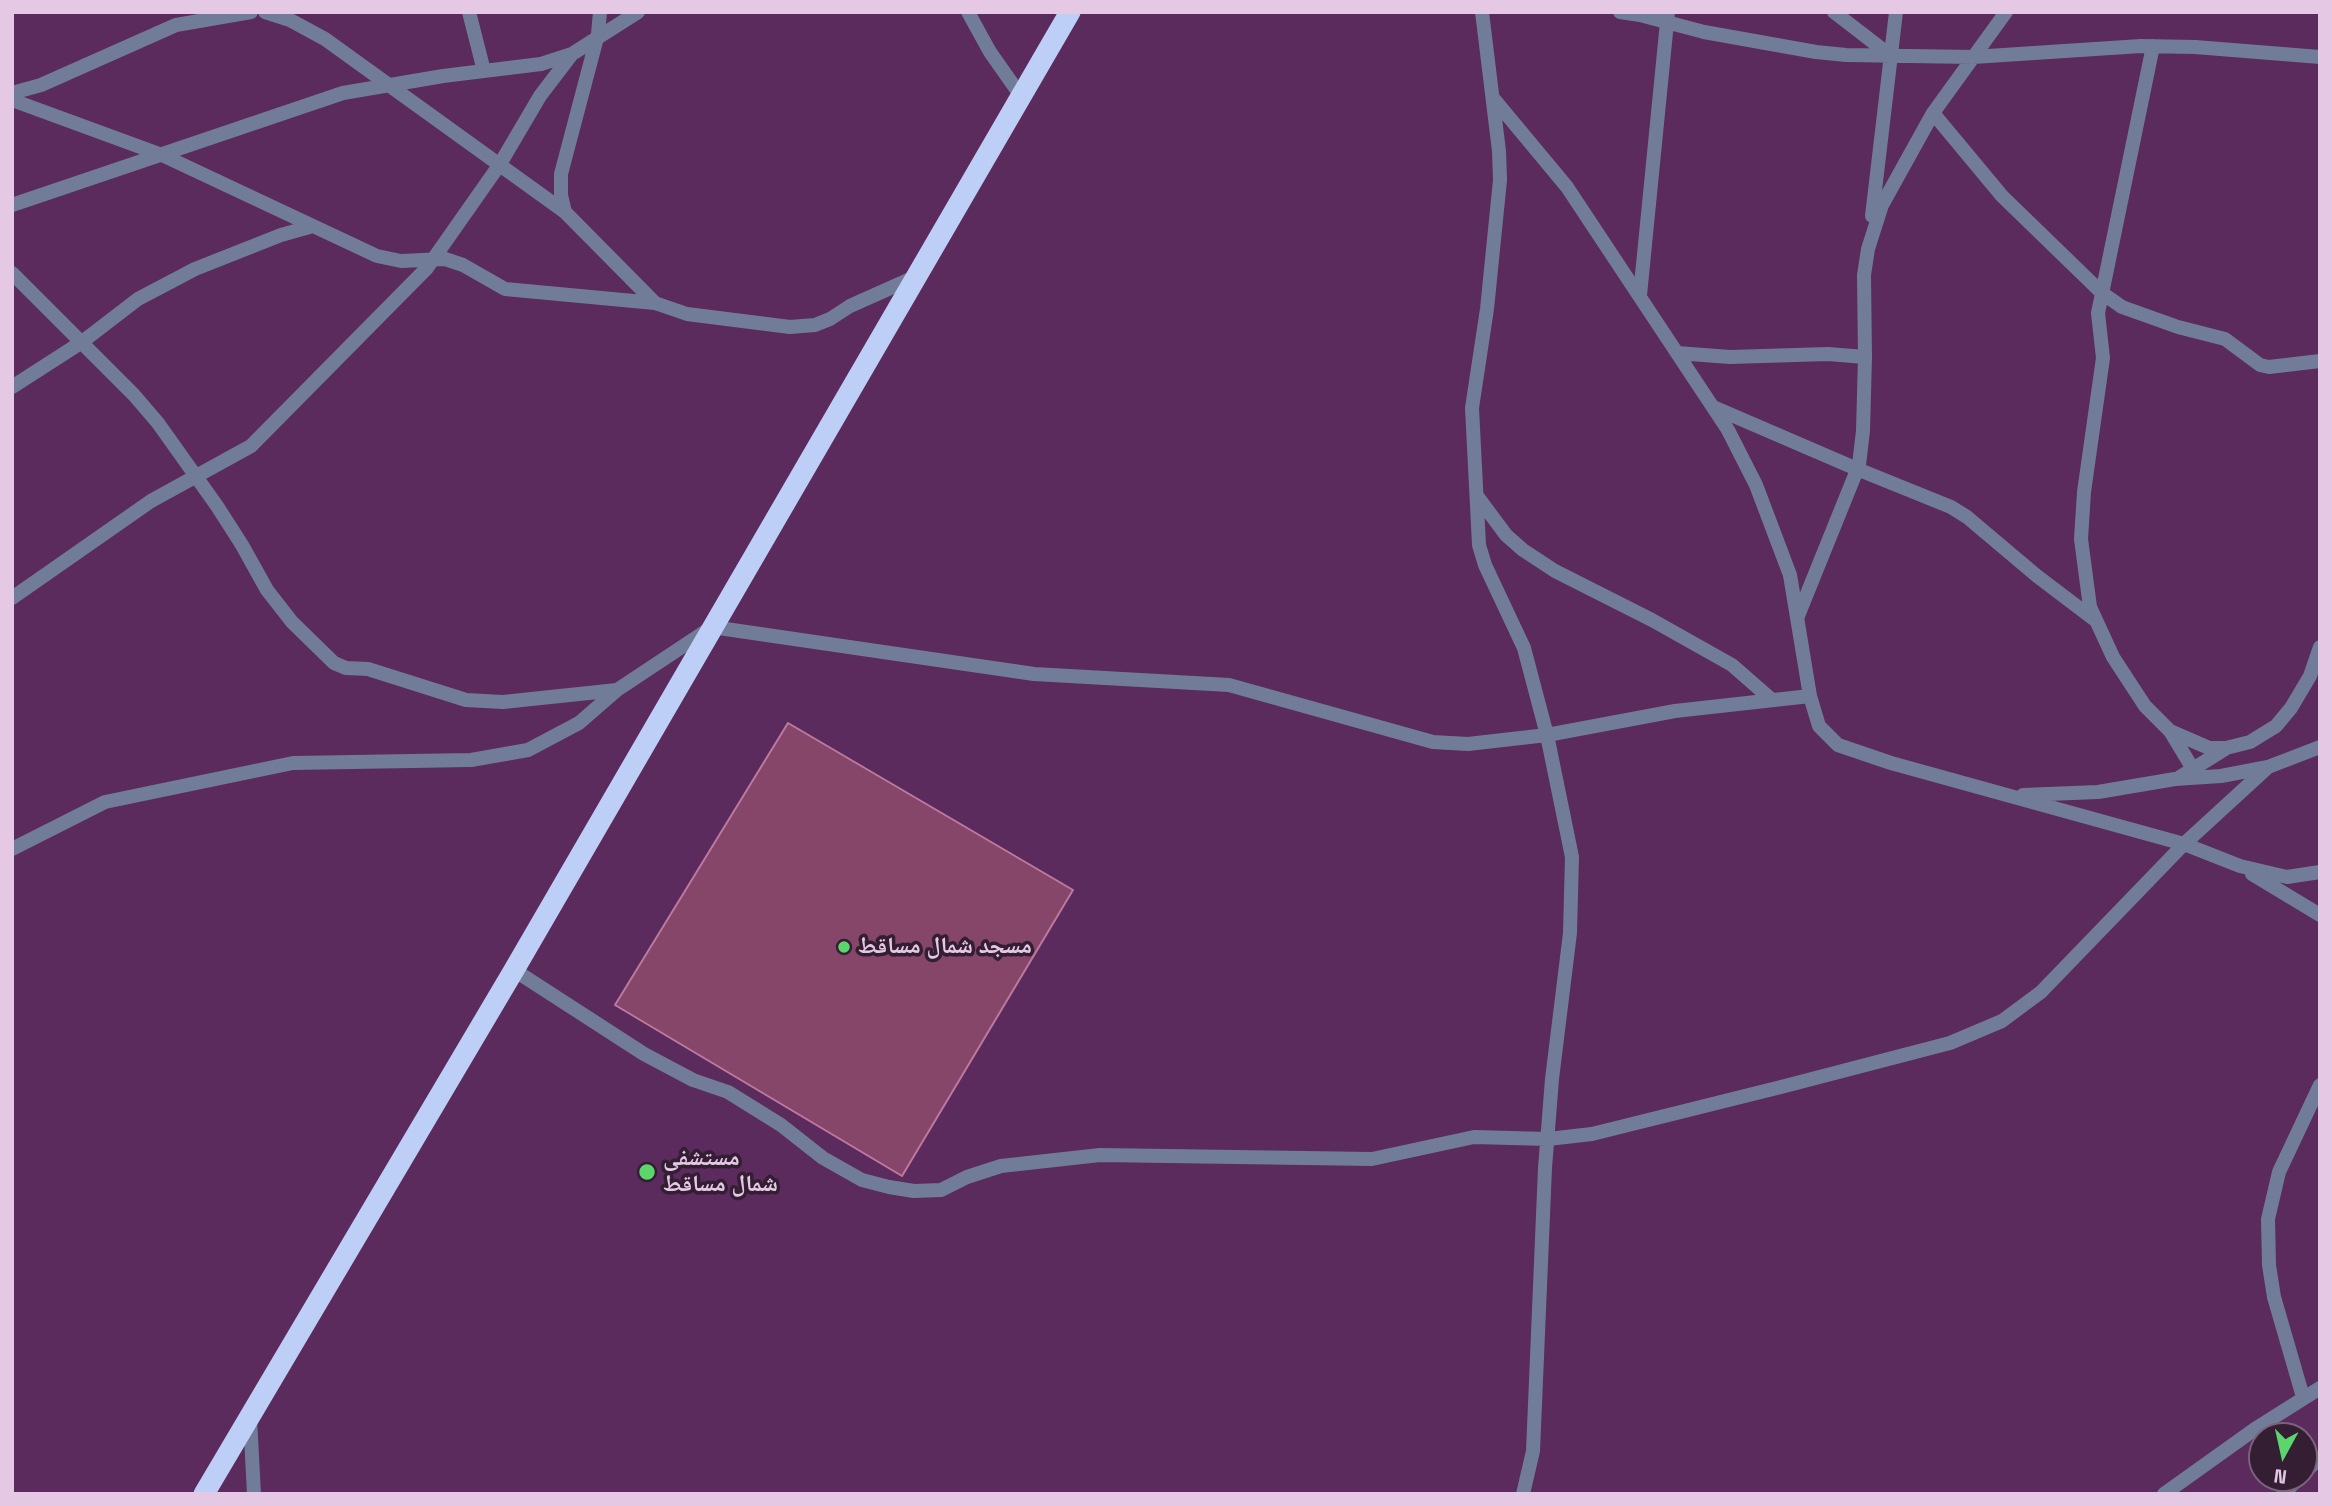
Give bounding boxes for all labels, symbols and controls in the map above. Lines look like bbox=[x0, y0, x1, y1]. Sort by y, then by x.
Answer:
place label: مسجد شمال مساقط bbox=[858, 933, 1032, 961]
marker: مسجد شمال مساقط bbox=[836, 939, 852, 955]
place label: مستشفى شمال مساقط bbox=[663, 1145, 778, 1199]
marker: مستشفى شمال مساقط bbox=[637, 1162, 657, 1182]
north arrow bbox=[2248, 1422, 2318, 1492]
text: N bbox=[2272, 1463, 2288, 1490]

